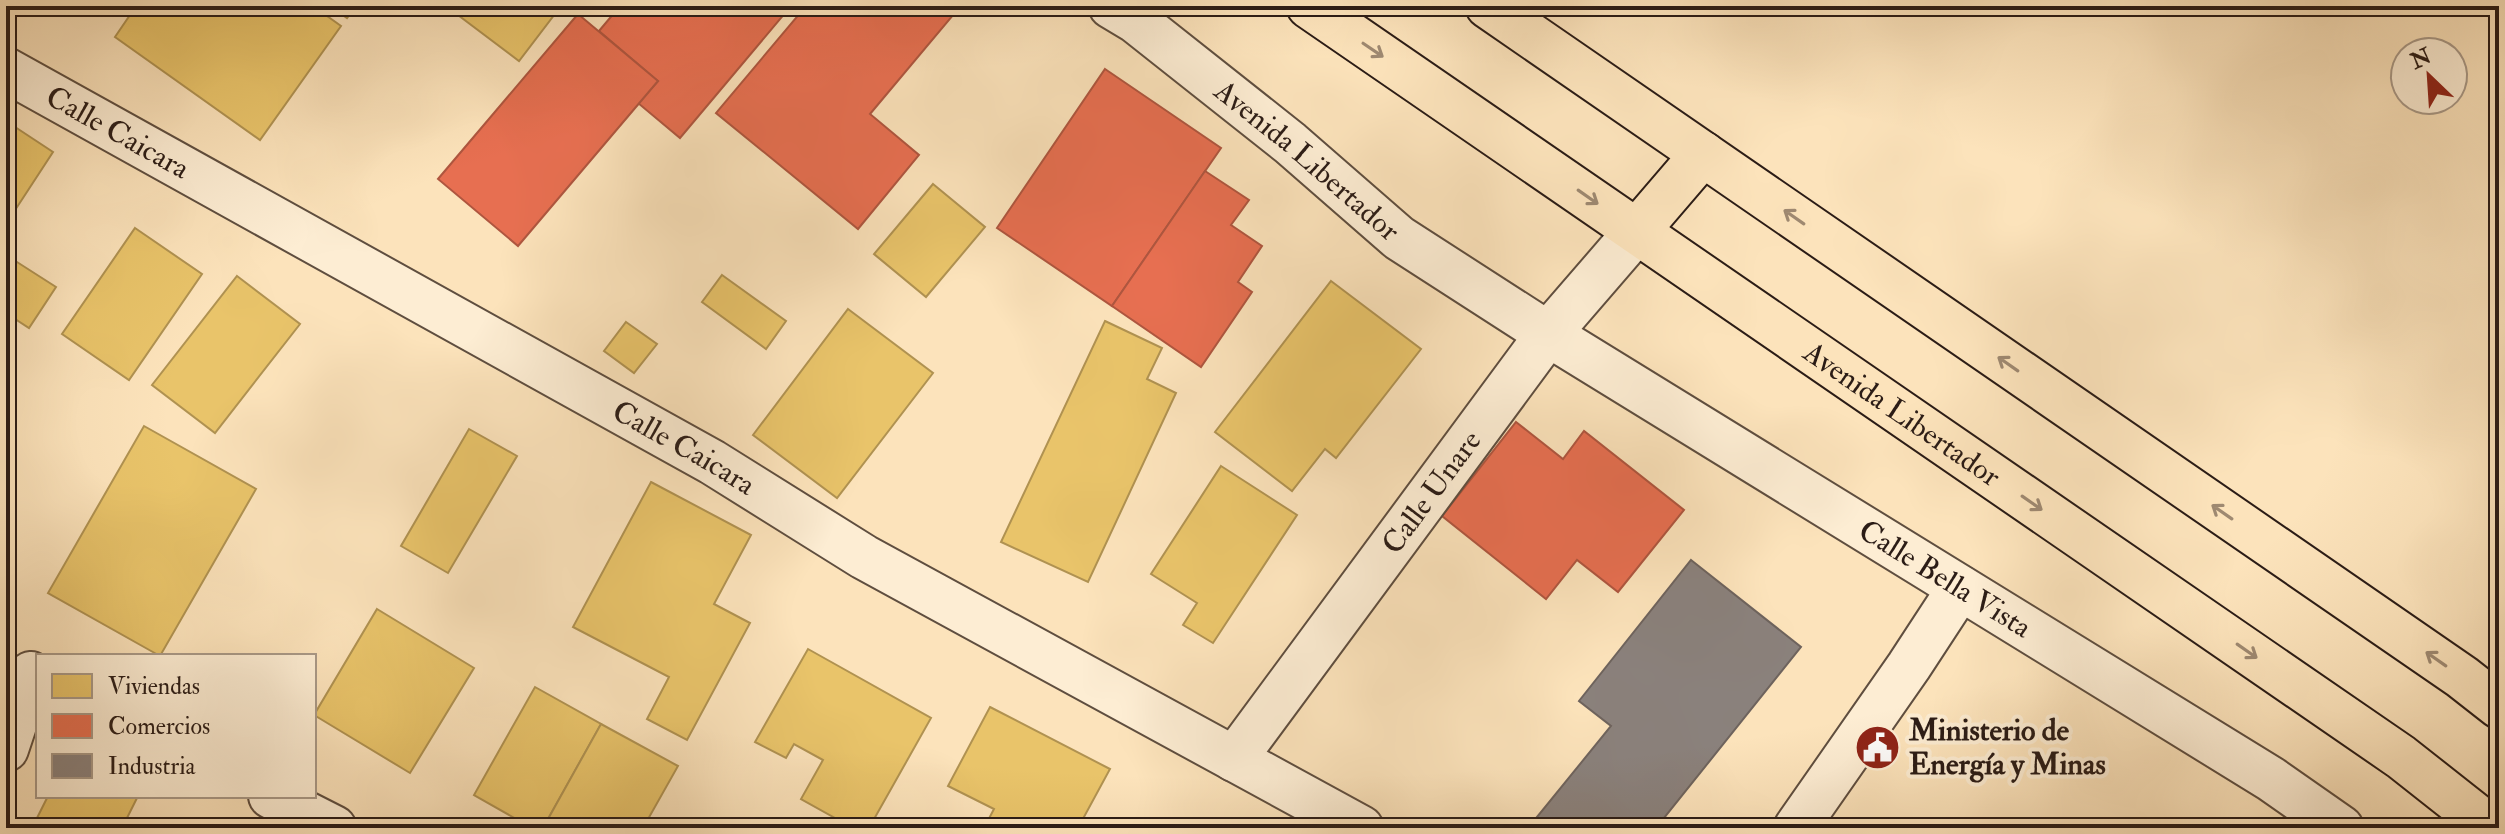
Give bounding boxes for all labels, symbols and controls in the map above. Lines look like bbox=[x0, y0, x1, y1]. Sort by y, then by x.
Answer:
north arrow bbox=[2389, 36, 2469, 116]
one-way arrow bbox=[1362, 42, 1384, 58]
text: N bbox=[2405, 42, 2436, 76]
street label: Avenida Libertador bbox=[1206, 72, 1407, 249]
street label: Calle Caicara bbox=[39, 78, 196, 188]
one-way arrow bbox=[1576, 189, 1599, 205]
one-way arrow bbox=[1784, 209, 1806, 225]
street label: Avenida Libertador bbox=[1796, 333, 2008, 495]
one-way arrow bbox=[1998, 356, 2020, 372]
street label: Calle Caicara bbox=[606, 393, 763, 504]
street label: Calle Unare bbox=[1374, 423, 1489, 561]
one-way arrow bbox=[2021, 495, 2043, 511]
one-way arrow bbox=[2212, 504, 2234, 520]
street label: Calle Bella Vista bbox=[1852, 512, 2039, 646]
one-way arrow bbox=[2235, 643, 2257, 659]
one-way arrow bbox=[2426, 651, 2448, 667]
legend bbox=[36, 654, 316, 798]
text: Viviendas bbox=[108, 671, 200, 702]
text: Comercios bbox=[108, 711, 210, 742]
place label: Ministerio de Energía y Minas bbox=[1908, 712, 2106, 783]
public building icon: Ministerio de Energía y Minas bbox=[1854, 723, 1902, 771]
text: Industria bbox=[108, 751, 197, 782]

